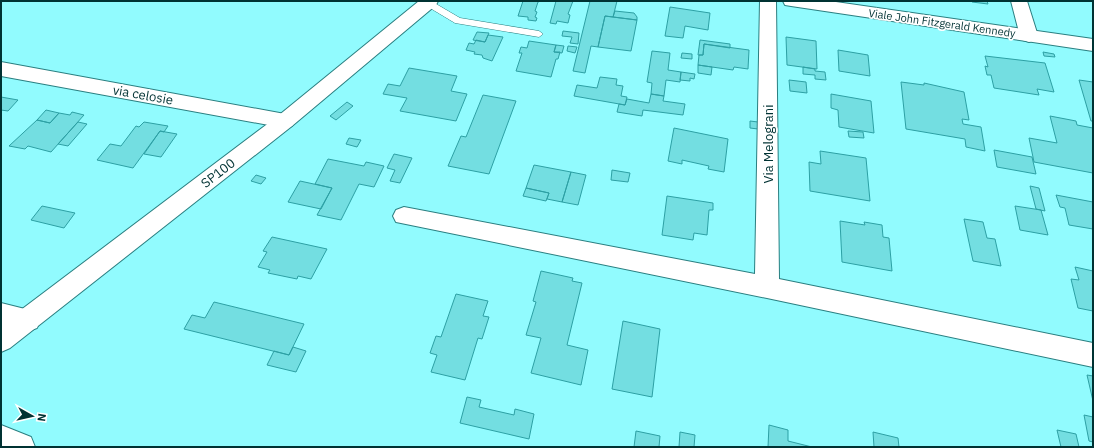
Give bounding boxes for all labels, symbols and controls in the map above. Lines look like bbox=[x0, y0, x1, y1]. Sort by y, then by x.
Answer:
street label: Viale John Fitzgerald Kennedy bbox=[868, 6, 1017, 40]
street label: via celosie bbox=[112, 81, 174, 109]
street label: Via Melograni bbox=[760, 105, 777, 183]
street label: SP100 bbox=[197, 154, 239, 192]
north arrow bbox=[12, 396, 52, 436]
text: N bbox=[34, 412, 49, 422]

